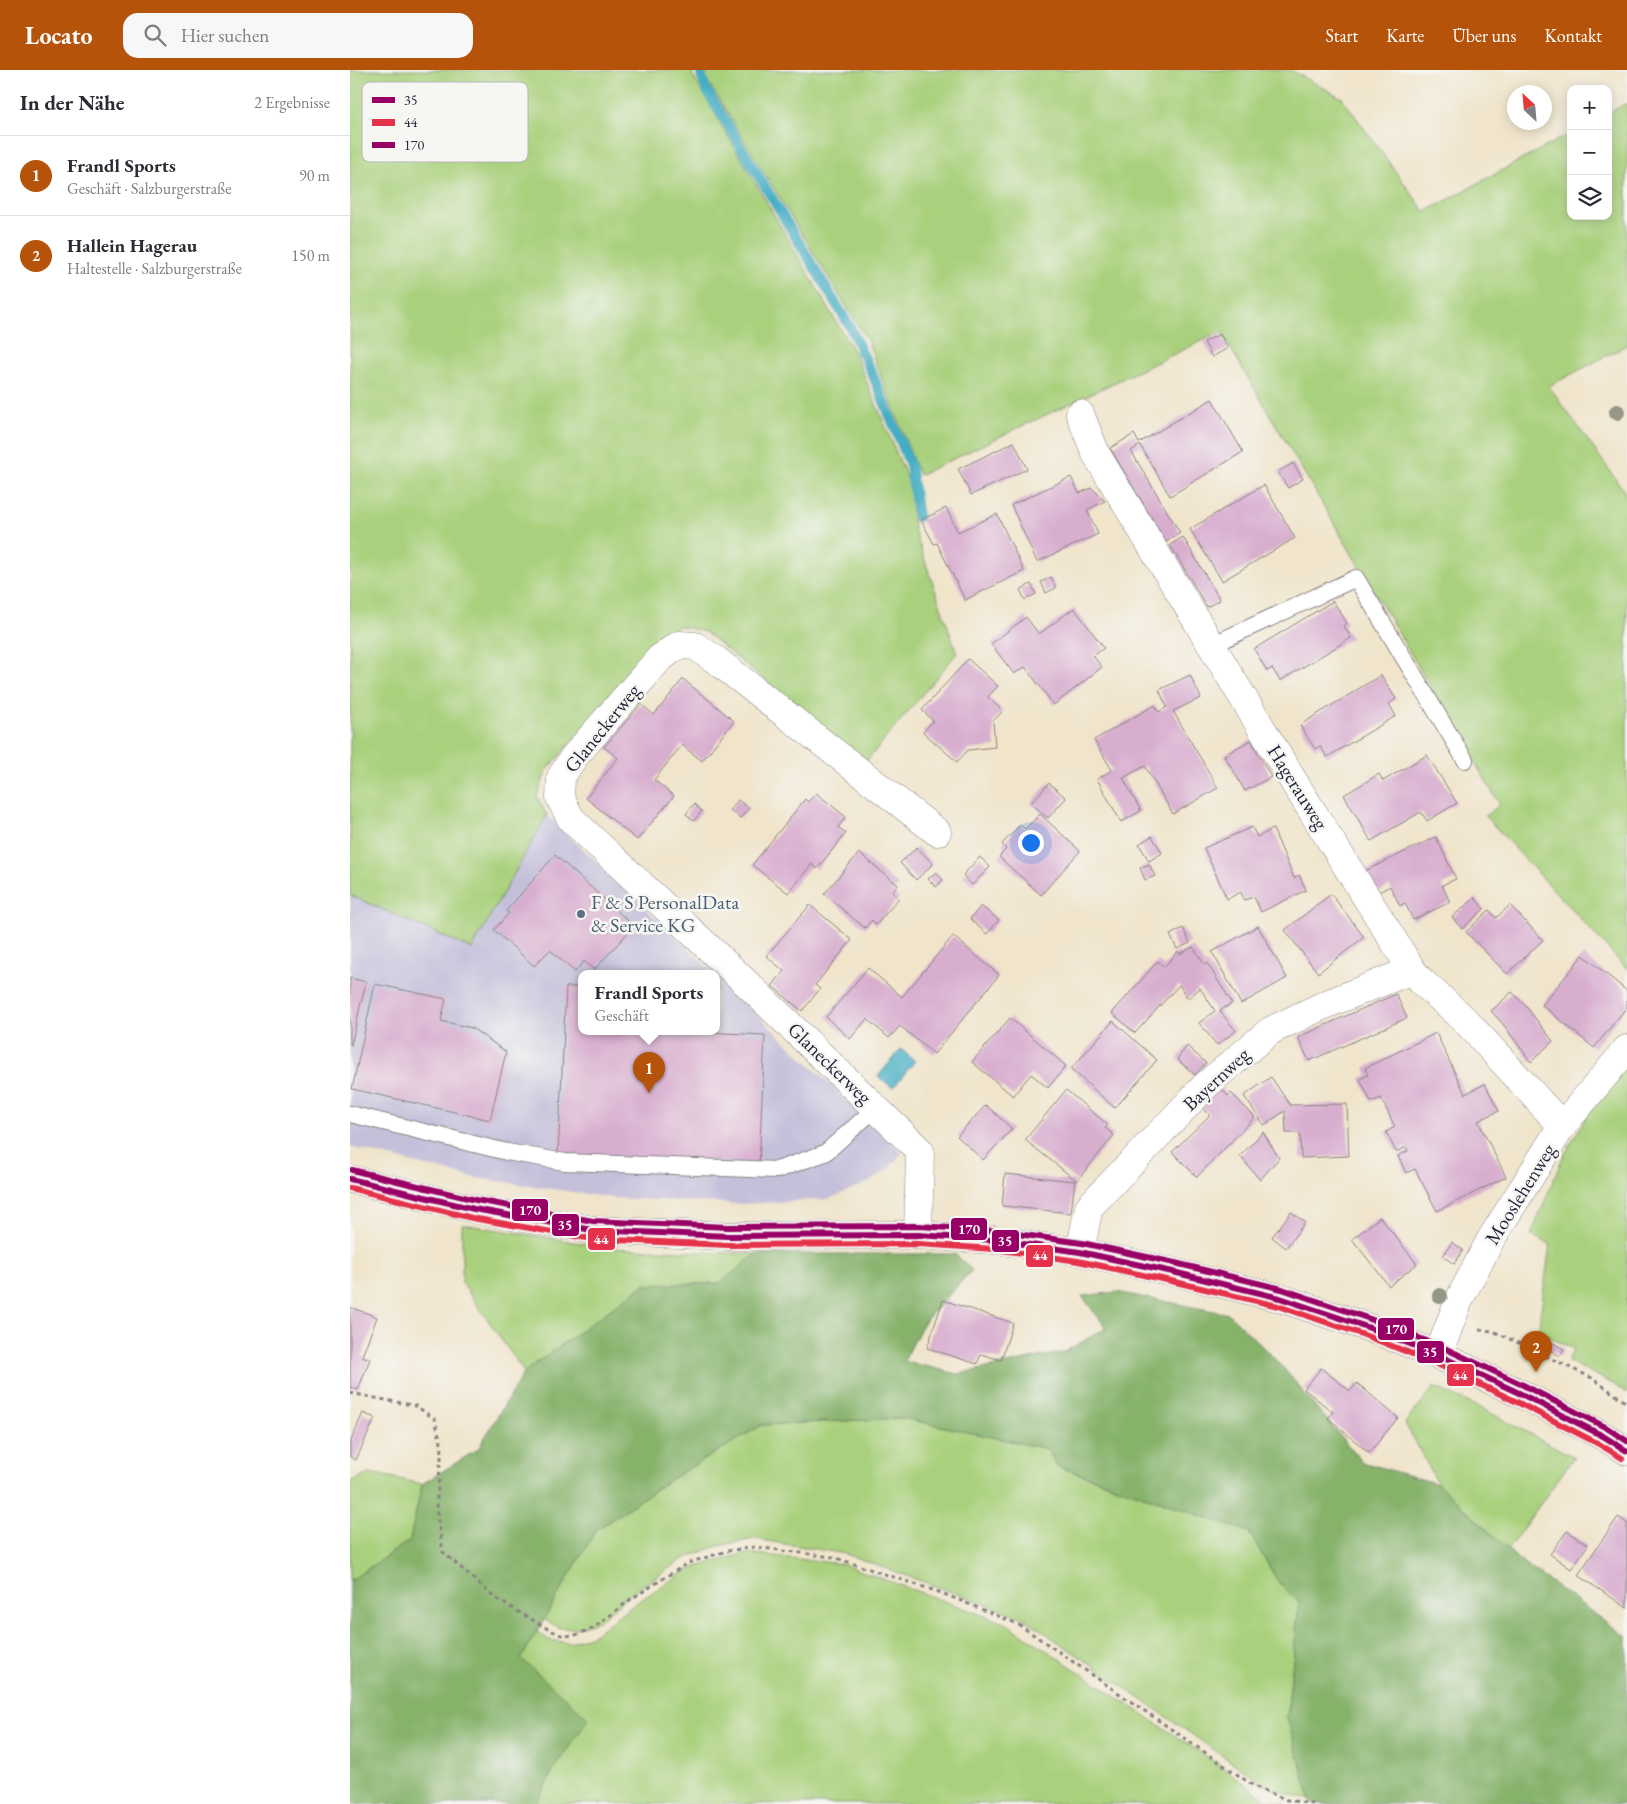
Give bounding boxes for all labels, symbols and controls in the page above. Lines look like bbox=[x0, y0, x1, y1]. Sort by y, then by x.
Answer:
search box bbox=[123, 13, 473, 58]
text: Locato bbox=[25, 20, 93, 51]
icon: search bbox=[141, 21, 169, 49]
text: Hier suchen bbox=[181, 23, 269, 48]
text: Start bbox=[1325, 24, 1358, 47]
text: Karte bbox=[1386, 24, 1424, 47]
text: Über uns bbox=[1452, 24, 1516, 47]
text: Kontakt bbox=[1544, 24, 1602, 47]
legend bbox=[362, 82, 528, 162]
north arrow bbox=[1507, 85, 1552, 130]
map controls bbox=[1567, 85, 1612, 220]
button: + bbox=[1567, 85, 1612, 130]
text: In der Nähe bbox=[20, 89, 125, 116]
text: 35 bbox=[404, 91, 417, 109]
text: 2 Ergebnisse bbox=[254, 92, 330, 113]
text: 44 bbox=[404, 113, 418, 131]
button: − bbox=[1567, 130, 1612, 175]
text: 170 bbox=[404, 136, 424, 154]
text: Frandl Sports bbox=[67, 153, 176, 178]
text: 1 bbox=[32, 165, 40, 186]
text: 90 m bbox=[299, 165, 330, 186]
button: layers bbox=[1567, 175, 1612, 220]
text: Geschäft · Salzburgerstraße bbox=[67, 178, 231, 199]
text: Hallein Hagerau bbox=[67, 233, 197, 258]
text: 2 bbox=[32, 245, 40, 266]
text: 150 m bbox=[291, 245, 330, 266]
text: Haltestelle · Salzburgerstraße bbox=[67, 258, 242, 279]
street label: Glaneckerweg bbox=[558, 678, 646, 778]
street label: Hagerauweg bbox=[1262, 740, 1335, 835]
your location bbox=[1018, 830, 1044, 856]
place label: F & S PersonalData & Service KG bbox=[591, 889, 739, 938]
marker: F & S PersonalData & Service KG bbox=[575, 908, 587, 920]
popup bbox=[578, 970, 720, 1035]
text: Frandl Sports bbox=[595, 980, 703, 1005]
text: Geschäft bbox=[595, 1005, 649, 1026]
street label: Glaneckerweg bbox=[782, 1016, 878, 1110]
street label: Bayernweg bbox=[1177, 1041, 1255, 1116]
pin: 1 bbox=[633, 1052, 665, 1093]
street label: Mooslehenweg bbox=[1479, 1138, 1561, 1249]
line badge: 170 bbox=[511, 1198, 549, 1222]
text: 170 bbox=[519, 1201, 542, 1219]
line badge: 35 bbox=[551, 1213, 580, 1237]
text: 35 bbox=[558, 1216, 572, 1234]
line badge: 170 bbox=[950, 1217, 988, 1241]
text: 170 bbox=[958, 1220, 981, 1238]
line badge: 44 bbox=[587, 1227, 616, 1251]
line badge: 35 bbox=[991, 1229, 1020, 1253]
text: 44 bbox=[594, 1230, 609, 1248]
text: 35 bbox=[998, 1232, 1012, 1250]
line badge: 44 bbox=[1025, 1244, 1054, 1268]
text: 44 bbox=[1033, 1246, 1048, 1264]
line badge: 170 bbox=[1377, 1317, 1415, 1341]
text: 170 bbox=[1385, 1320, 1408, 1338]
pin: 2 bbox=[1520, 1331, 1552, 1372]
line badge: 35 bbox=[1416, 1340, 1445, 1364]
text: 35 bbox=[1423, 1343, 1437, 1361]
line badge: 44 bbox=[1446, 1363, 1475, 1387]
text: 44 bbox=[1453, 1366, 1468, 1384]

